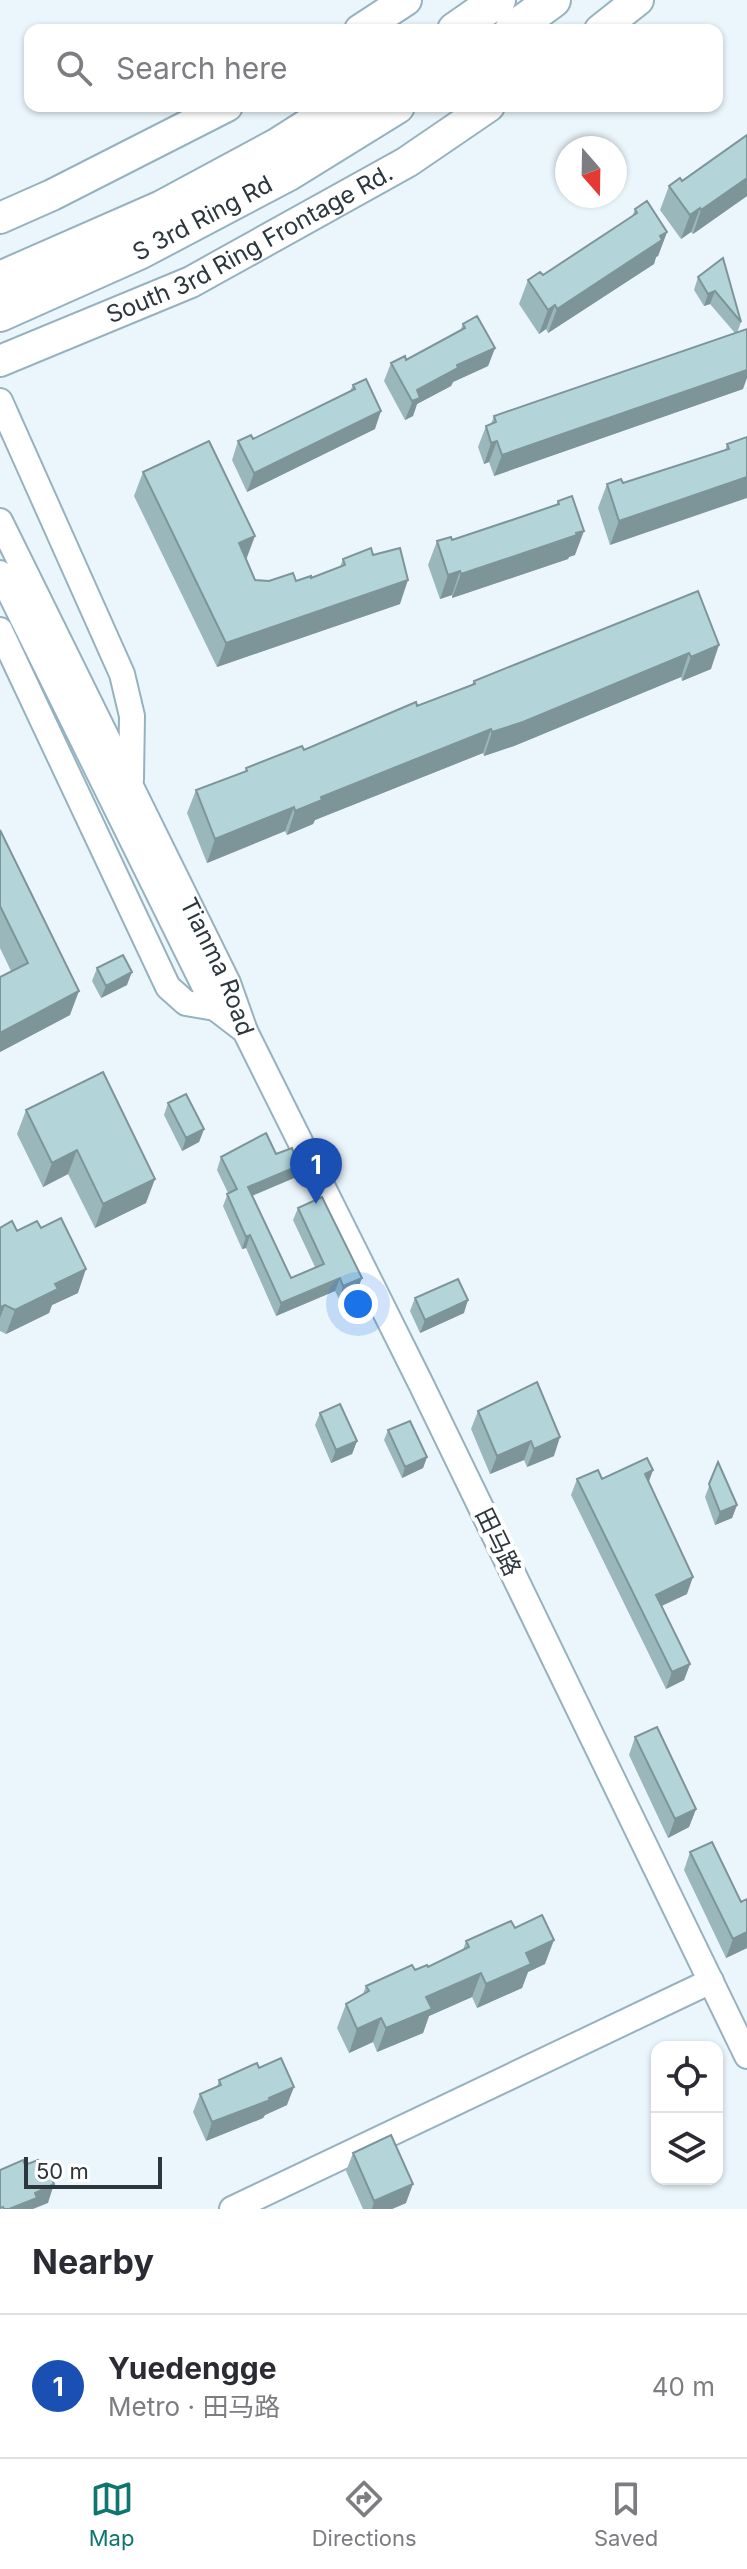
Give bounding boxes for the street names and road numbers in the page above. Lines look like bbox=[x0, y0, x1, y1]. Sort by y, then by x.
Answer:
street label: South 3rd Ring Frontage Rd. bbox=[102, 158, 398, 329]
street label: S 3rd Ring Rd bbox=[127, 169, 277, 267]
street label: Tianma Road bbox=[174, 893, 260, 1039]
street label: 田马路 bbox=[470, 1503, 527, 1580]

